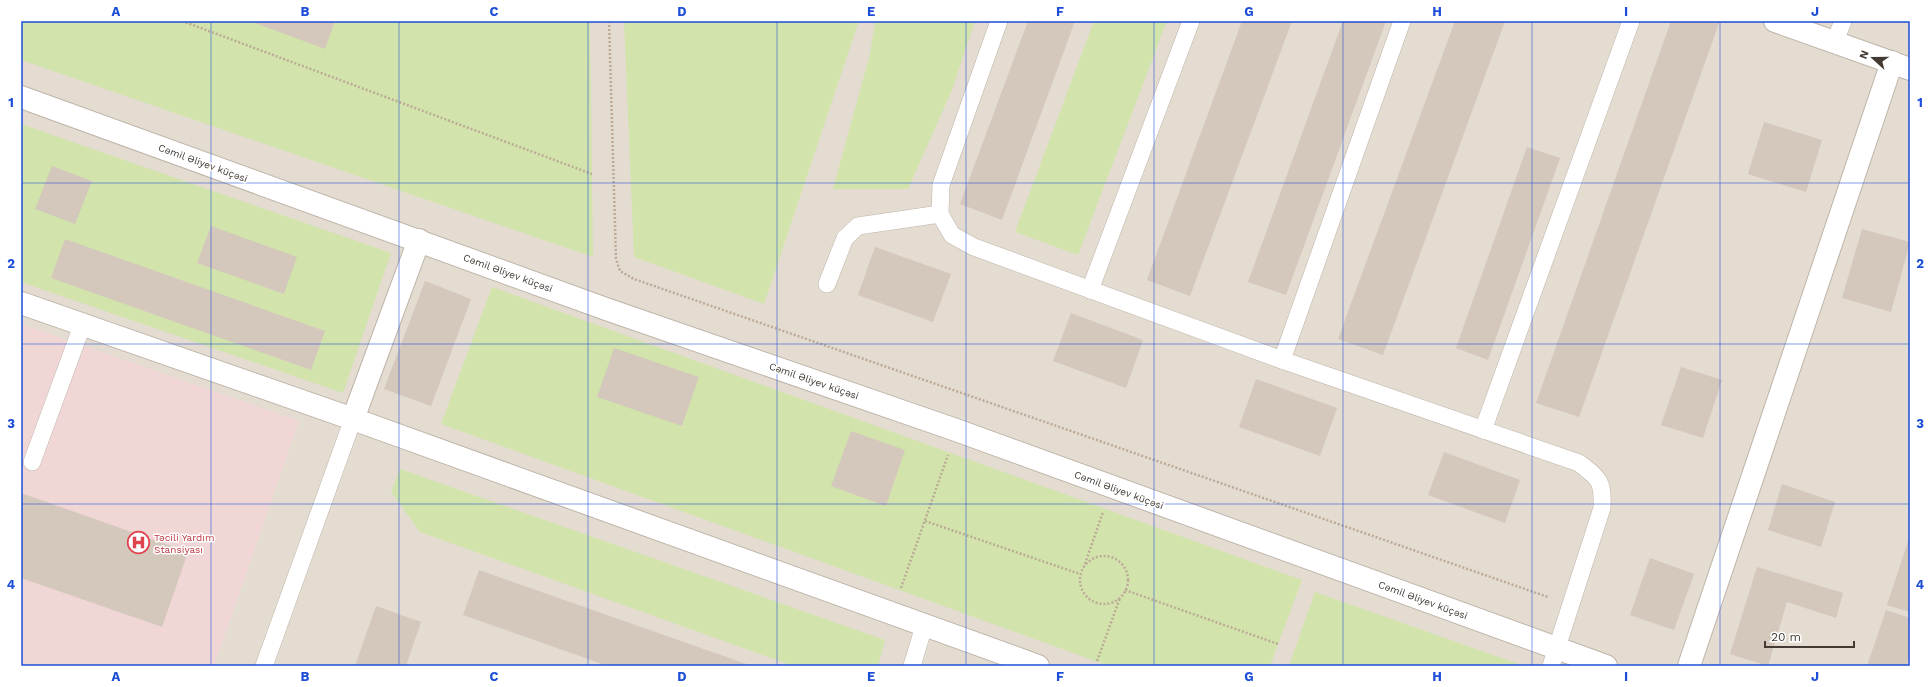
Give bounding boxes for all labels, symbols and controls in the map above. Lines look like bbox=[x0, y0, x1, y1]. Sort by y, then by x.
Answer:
text: A bbox=[112, 4, 121, 19]
text: B bbox=[301, 4, 310, 19]
text: C bbox=[490, 4, 499, 19]
text: D bbox=[677, 4, 687, 19]
text: E bbox=[867, 4, 875, 19]
text: F bbox=[1056, 4, 1064, 19]
text: G bbox=[1244, 4, 1254, 19]
text: H bbox=[1432, 4, 1442, 19]
text: I bbox=[1624, 4, 1628, 19]
text: J bbox=[1811, 4, 1819, 19]
north arrow bbox=[1853, 38, 1893, 78]
text: N bbox=[1857, 48, 1872, 61]
text: 1 bbox=[8, 95, 14, 110]
text: 1 bbox=[1917, 95, 1923, 110]
street label: Cəmil Əliyev küçəsi bbox=[157, 142, 249, 184]
street label: Cəmil Əliyev küçəsi bbox=[462, 252, 554, 294]
text: 2 bbox=[7, 256, 15, 271]
text: 2 bbox=[1916, 256, 1924, 271]
street label: Cəmil Əliyev küçəsi bbox=[768, 360, 860, 402]
text: 3 bbox=[7, 416, 15, 431]
text: 3 bbox=[1916, 416, 1924, 431]
street label: Cəmil Əliyev küçəsi bbox=[1073, 469, 1165, 511]
hospital icon: Təcili Yardım Stansiyası bbox=[126, 530, 152, 556]
place label: Təcili Yardım Stansiyası bbox=[154, 532, 215, 555]
text: 4 bbox=[7, 577, 16, 592]
text: 4 bbox=[1916, 577, 1925, 592]
street label: Cəmil Əliyev küçəsi bbox=[1377, 579, 1469, 621]
scale bar bbox=[1765, 623, 1854, 649]
text: 20 m bbox=[1771, 630, 1801, 644]
text: A bbox=[112, 669, 121, 684]
text: B bbox=[301, 669, 310, 684]
text: C bbox=[490, 669, 499, 684]
text: D bbox=[677, 669, 687, 684]
text: E bbox=[867, 669, 875, 684]
text: F bbox=[1056, 669, 1064, 684]
text: G bbox=[1244, 669, 1254, 684]
text: H bbox=[1432, 669, 1442, 684]
text: I bbox=[1624, 669, 1628, 684]
text: J bbox=[1811, 669, 1819, 684]

